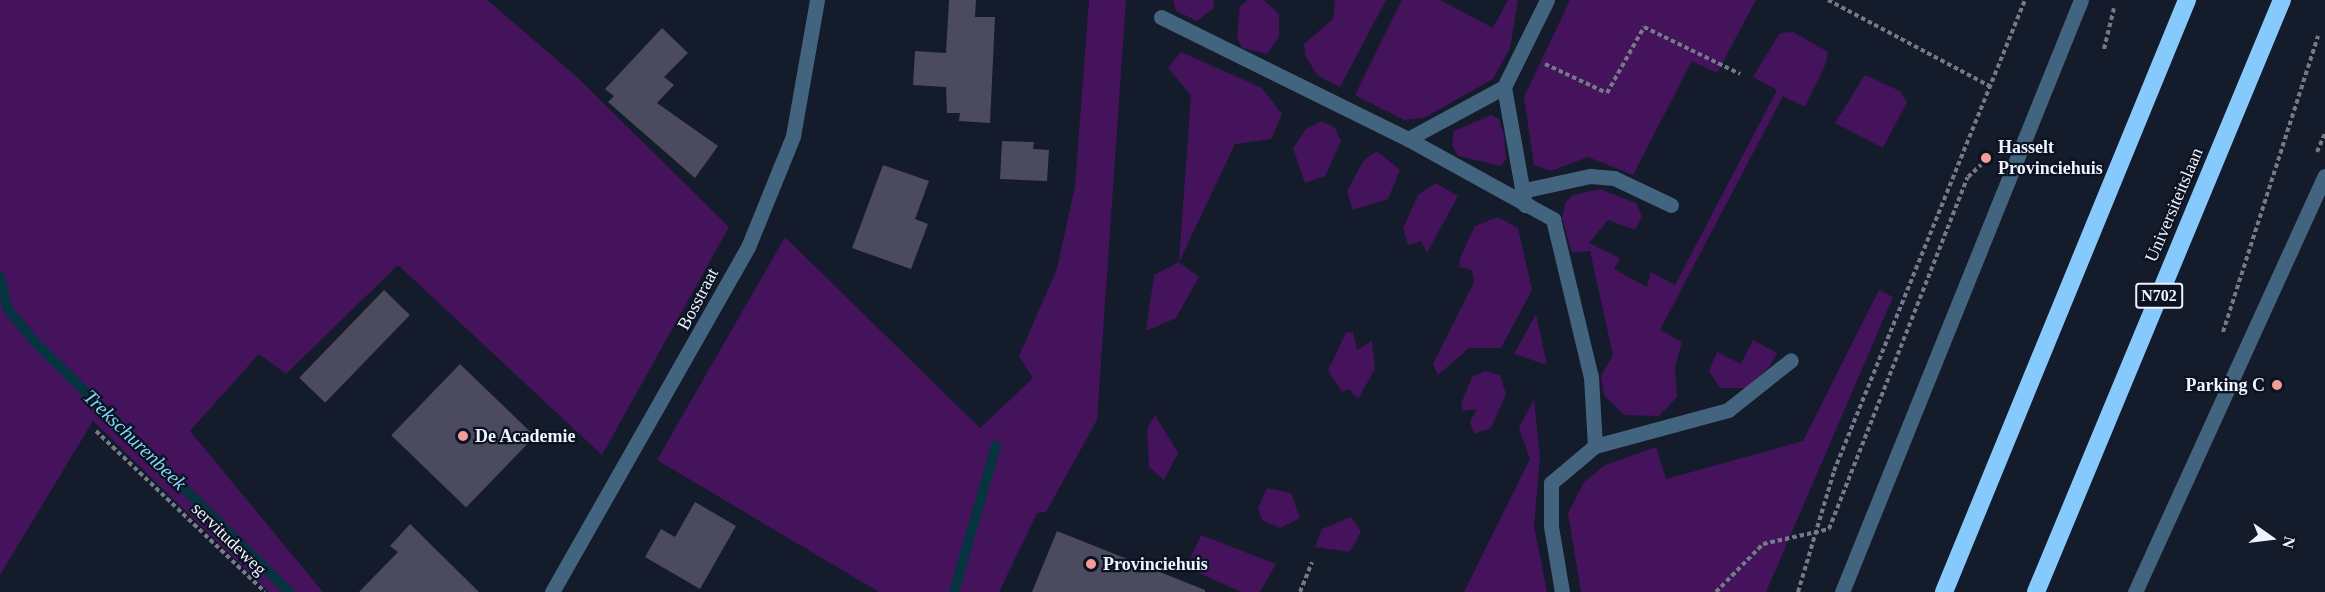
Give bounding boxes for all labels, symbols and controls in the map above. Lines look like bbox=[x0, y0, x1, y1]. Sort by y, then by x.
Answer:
place label: Hasselt Provinciehuis bbox=[1998, 137, 2103, 180]
street label: Universiteitslaan bbox=[2140, 145, 2208, 265]
marker: Hasselt Provinciehuis bbox=[1979, 151, 1993, 165]
street label: Bosstraat bbox=[673, 264, 723, 334]
road number: N702 bbox=[2135, 283, 2183, 309]
place label: Parking C bbox=[2185, 374, 2265, 396]
marker: Parking C bbox=[2270, 378, 2284, 392]
water label: Trekschurenbeek bbox=[78, 385, 192, 495]
place label: De Academie bbox=[475, 425, 576, 447]
marker: De Academie bbox=[456, 429, 470, 443]
street label: servitudeweg bbox=[187, 498, 271, 580]
north arrow bbox=[2241, 508, 2301, 568]
text: N bbox=[2279, 535, 2299, 550]
place label: Provinciehuis bbox=[1103, 553, 1208, 575]
marker: Provinciehuis bbox=[1084, 557, 1098, 571]

